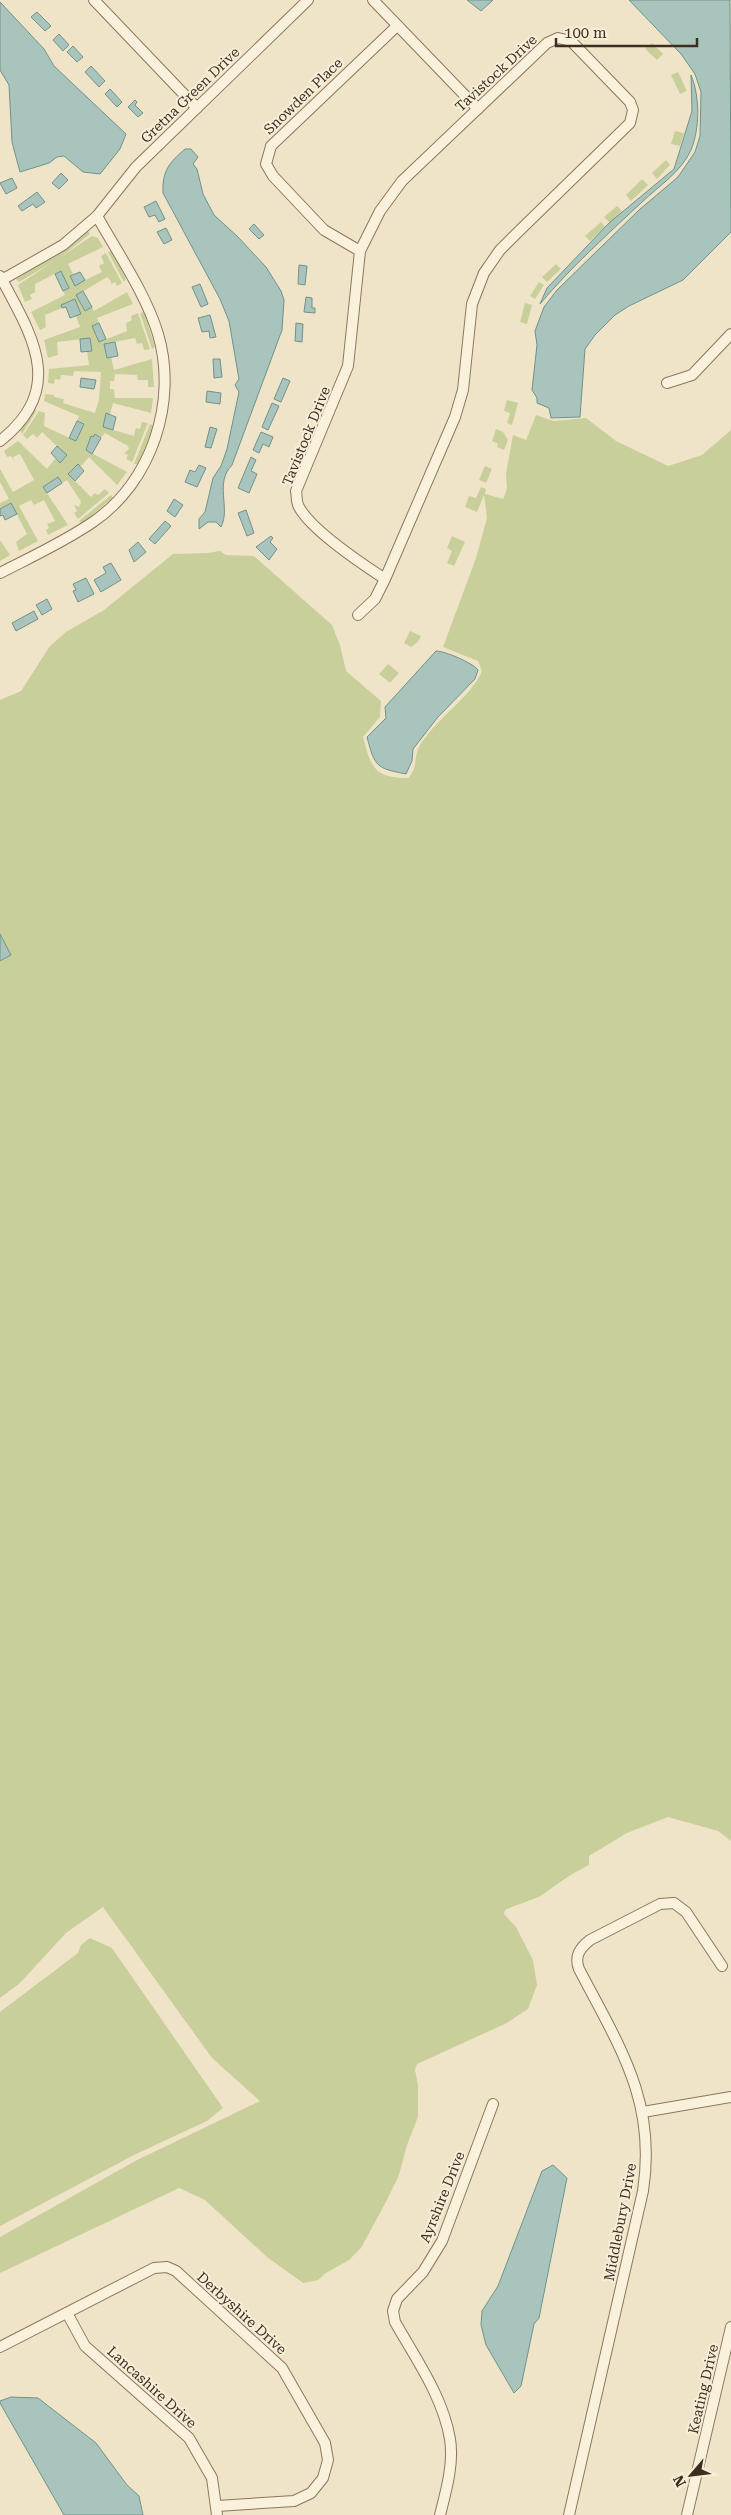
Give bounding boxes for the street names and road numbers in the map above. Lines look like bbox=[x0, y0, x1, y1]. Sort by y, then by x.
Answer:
street label: Tavistock Drive bbox=[452, 31, 540, 115]
street label: Gretna Green Drive bbox=[137, 44, 243, 146]
street label: Snowden Place bbox=[260, 54, 346, 137]
street label: Tavistock Drive bbox=[279, 384, 333, 488]
street label: Ayrshire Drive bbox=[416, 2149, 468, 2245]
street label: Middlebury Drive bbox=[601, 2161, 639, 2282]
street label: Derbyshire Drive bbox=[194, 2269, 290, 2358]
street label: Keating Drive bbox=[685, 2342, 721, 2435]
street label: Lancashire Drive bbox=[104, 2343, 200, 2431]

